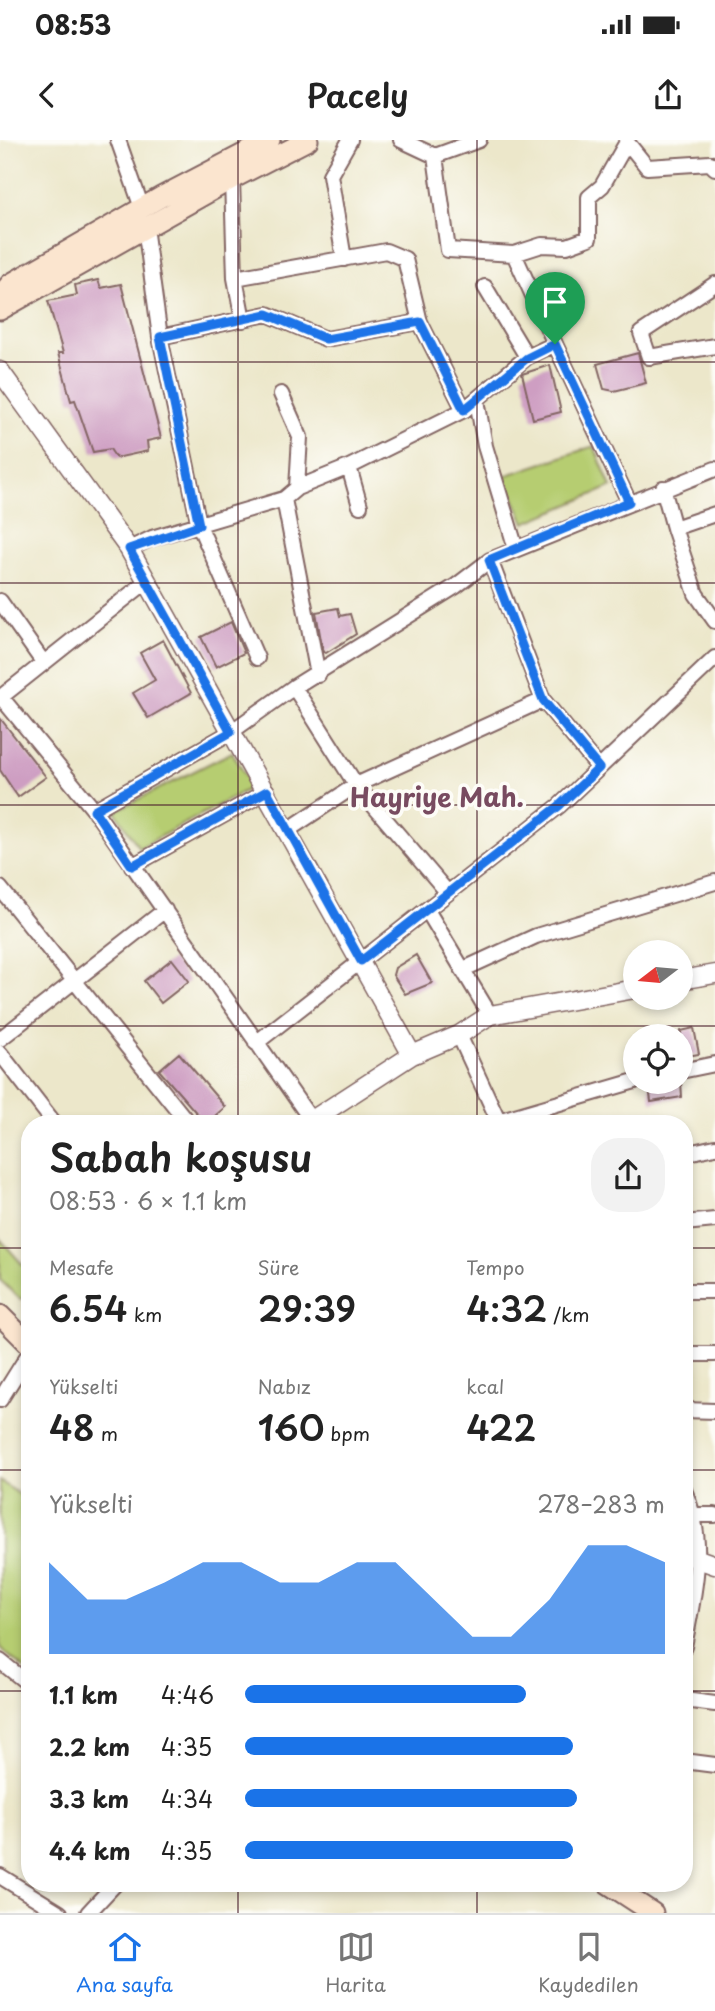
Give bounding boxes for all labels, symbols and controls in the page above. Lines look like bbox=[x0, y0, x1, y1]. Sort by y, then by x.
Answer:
text: 08:53 bbox=[35, 5, 111, 44]
text: Pacely bbox=[306, 71, 409, 119]
icon: back bbox=[28, 76, 66, 114]
icon: share bbox=[649, 76, 687, 114]
pin bbox=[525, 272, 585, 344]
icon: arrive bbox=[536, 283, 574, 321]
district label: Hayriye Mah. bbox=[350, 777, 524, 816]
north arrow bbox=[623, 940, 693, 1010]
map controls bbox=[623, 940, 693, 1094]
button: locate bbox=[623, 1024, 693, 1094]
text: Sabah koşusu bbox=[49, 1128, 313, 1185]
button: share bbox=[591, 1138, 665, 1212]
text: 08:53 · 6 × 1.1 km bbox=[49, 1183, 247, 1218]
text: Mesafe bbox=[49, 1253, 114, 1281]
text: Süre bbox=[258, 1253, 299, 1281]
text: Tempo bbox=[466, 1253, 524, 1281]
text: 6.54 bbox=[49, 1281, 128, 1334]
text: 29:39 bbox=[258, 1281, 356, 1334]
text: 4:32 bbox=[466, 1281, 547, 1334]
text: km bbox=[128, 1300, 162, 1328]
text: /km bbox=[547, 1300, 590, 1328]
text: Yükselti bbox=[49, 1372, 118, 1400]
text: Nabız bbox=[258, 1372, 311, 1400]
text: kcal bbox=[466, 1372, 504, 1400]
text: 48 bbox=[49, 1400, 95, 1453]
text: 160 bbox=[258, 1400, 324, 1453]
text: 422 bbox=[466, 1400, 536, 1453]
text: m bbox=[95, 1419, 118, 1447]
text: bpm bbox=[324, 1419, 370, 1447]
text: Yükselti bbox=[49, 1486, 133, 1521]
text: 278–283 m bbox=[537, 1486, 665, 1521]
text: 1.1 km bbox=[49, 1677, 118, 1712]
text: 4:46 bbox=[161, 1677, 214, 1712]
text: 2.2 km bbox=[49, 1729, 130, 1764]
text: 4:35 bbox=[161, 1729, 212, 1764]
text: 3.3 km bbox=[49, 1781, 129, 1816]
text: 4:34 bbox=[161, 1781, 213, 1816]
text: 4.4 km bbox=[49, 1833, 130, 1868]
text: 4:35 bbox=[161, 1833, 212, 1868]
tab: Ana sayfa bbox=[76, 1928, 173, 1998]
tab: Harita bbox=[325, 1928, 386, 1998]
tab: Kaydedilen bbox=[538, 1928, 639, 1998]

